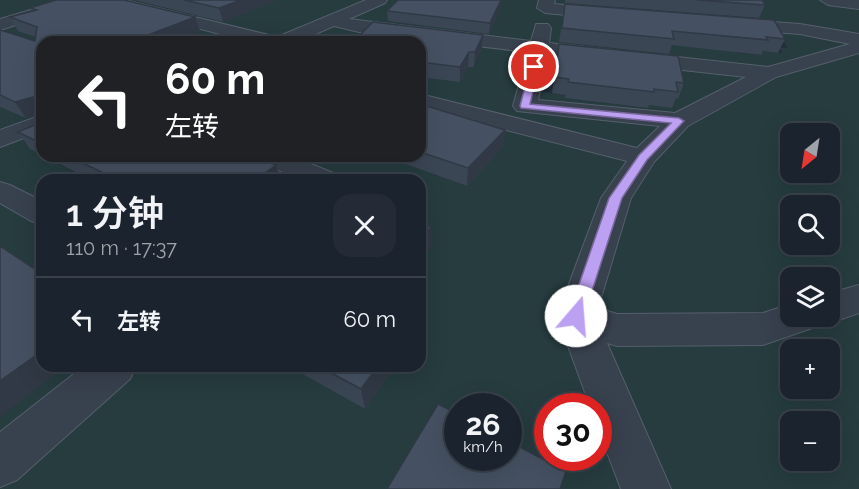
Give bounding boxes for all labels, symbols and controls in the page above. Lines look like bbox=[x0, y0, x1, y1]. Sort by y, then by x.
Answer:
pin bbox=[508, 41, 559, 92]
icon: arrive bbox=[517, 50, 550, 83]
text: 60 m bbox=[165, 55, 265, 104]
icon: left bbox=[66, 60, 144, 138]
text: 左转 bbox=[165, 111, 219, 142]
north arrow bbox=[780, 123, 840, 183]
map controls bbox=[780, 123, 840, 471]
text: 1 分钟 bbox=[66, 192, 164, 234]
button: close bbox=[333, 194, 396, 257]
button: search bbox=[780, 195, 840, 255]
text: 110 m · 17:37 bbox=[66, 236, 177, 260]
button: layers bbox=[780, 267, 840, 327]
position arrow bbox=[544, 284, 608, 348]
icon: left bbox=[66, 303, 99, 336]
text: 60 m bbox=[343, 306, 396, 332]
text: 左转 bbox=[117, 308, 161, 334]
button: + bbox=[780, 339, 840, 399]
speed limit sign: 30 bbox=[534, 393, 612, 471]
text: 26 bbox=[465, 407, 501, 442]
button: − bbox=[780, 411, 840, 471]
text: km/h bbox=[463, 438, 503, 456]

